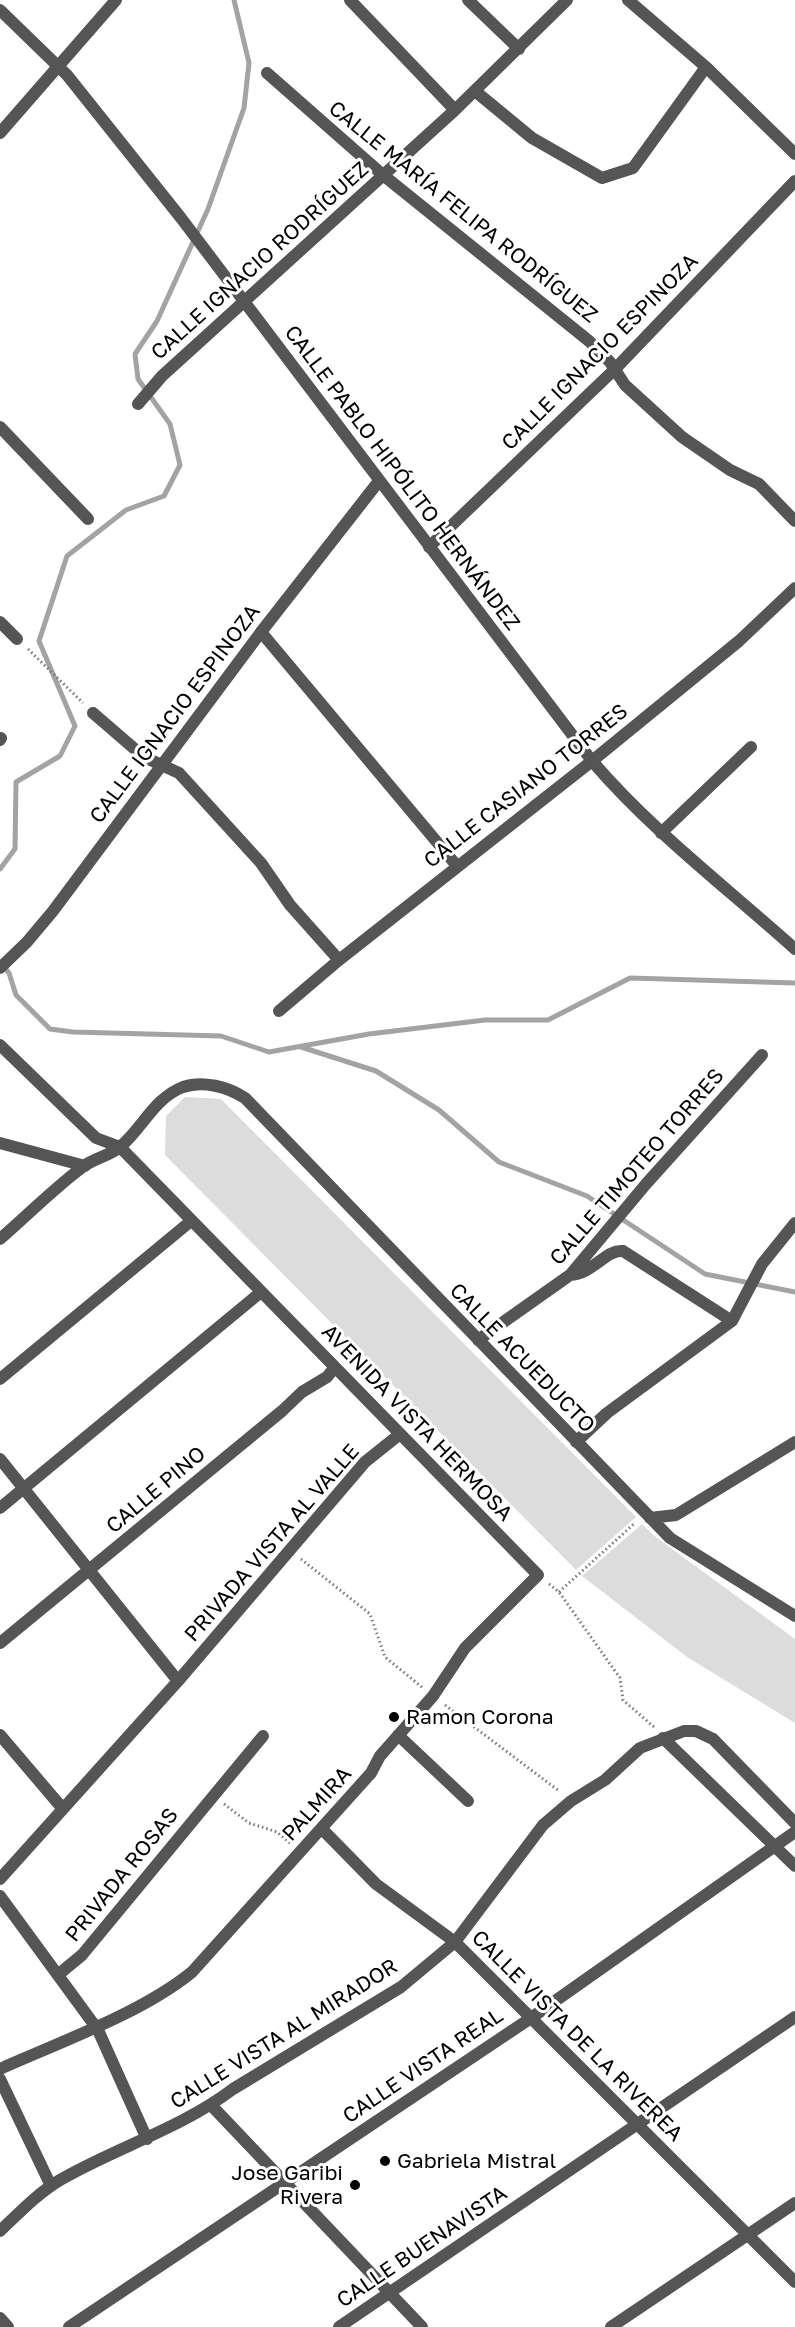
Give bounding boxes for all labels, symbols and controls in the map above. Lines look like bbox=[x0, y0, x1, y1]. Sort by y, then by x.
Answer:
street label: CALLE MARÍA FELIPA RODRÍGUEZ bbox=[324, 96, 602, 328]
street label: CALLE IGNACIO RODRÍGUEZ bbox=[146, 157, 374, 365]
street label: CALLE IGNACIO ESPINOZA bbox=[497, 249, 703, 455]
street label: CALLE PABLO HIPÓLITO HERNÁNDEZ bbox=[279, 321, 525, 635]
street label: CALLE IGNACIO ESPINOZA bbox=[85, 600, 265, 828]
street label: CALLE CASIANO TORRES bbox=[419, 699, 633, 873]
street label: CALLE TIMOTEO TORRES bbox=[545, 1064, 729, 1270]
street label: CALLE ACUEDUCTO bbox=[444, 1278, 600, 1438]
street label: AVENIDA VISTA HERMOSA bbox=[316, 1319, 518, 1527]
street label: PRIVADA VISTA AL VALLE bbox=[179, 1439, 365, 1647]
street label: CALLE PINO bbox=[101, 1441, 211, 1539]
place label: Ramon Corona bbox=[406, 1704, 554, 1730]
marker: Ramon Corona bbox=[387, 1710, 401, 1724]
street label: PALMIRA bbox=[277, 1762, 357, 1846]
street label: PRIVADA ROSAS bbox=[60, 1803, 184, 1947]
street label: CALLE VISTA DE LA RIVEREA bbox=[466, 1925, 688, 2147]
street label: CALLE VISTA AL MIRADOR bbox=[166, 1954, 402, 2114]
street label: CALLE VISTA REAL bbox=[338, 2003, 508, 2129]
place label: Gabriela Mistral bbox=[397, 2148, 556, 2174]
marker: Gabriela Mistral bbox=[378, 2154, 392, 2168]
place label: Jose Garibi Rivera bbox=[231, 2160, 343, 2210]
marker: Jose Garibi Rivera bbox=[348, 2178, 362, 2192]
street label: CALLE BUENAVISTA bbox=[332, 2181, 512, 2313]

